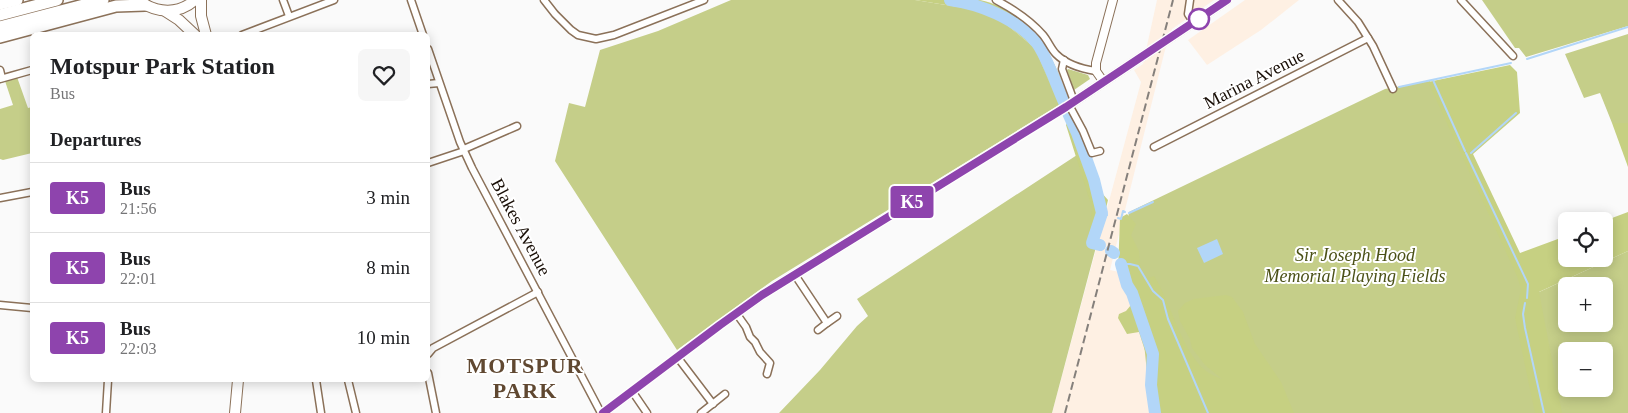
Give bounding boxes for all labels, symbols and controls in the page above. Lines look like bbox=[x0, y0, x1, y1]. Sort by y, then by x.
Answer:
unlabelled marker bbox=[1188, 8, 1210, 30]
street label: Marina Avenue bbox=[1200, 45, 1308, 113]
button: heart bbox=[358, 49, 410, 101]
text: Motspur Park Station bbox=[50, 53, 275, 79]
text: Bus bbox=[50, 85, 75, 102]
text: Departures bbox=[50, 129, 141, 150]
street label: Blakes Avenue bbox=[487, 175, 555, 279]
text: Bus bbox=[120, 178, 151, 199]
line badge: K5 bbox=[890, 186, 934, 218]
text: 3 min bbox=[366, 187, 410, 208]
text: K5 bbox=[66, 188, 89, 208]
text: K5 bbox=[900, 192, 924, 212]
text: 21:56 bbox=[120, 200, 156, 217]
map controls bbox=[1558, 212, 1613, 397]
button: locate bbox=[1558, 212, 1613, 267]
park label: Sir Joseph Hood Memorial Playing Fields bbox=[1264, 245, 1445, 286]
text: Bus bbox=[120, 248, 151, 269]
text: 8 min bbox=[366, 257, 410, 278]
text: K5 bbox=[66, 258, 89, 278]
text: 22:01 bbox=[120, 270, 156, 287]
button: + bbox=[1558, 277, 1613, 332]
text: Bus bbox=[120, 318, 151, 339]
text: 10 min bbox=[357, 327, 410, 348]
text: K5 bbox=[66, 328, 89, 348]
text: 22:03 bbox=[120, 340, 156, 357]
button: − bbox=[1558, 342, 1613, 397]
district label: MOTSPUR PARK bbox=[467, 353, 584, 403]

